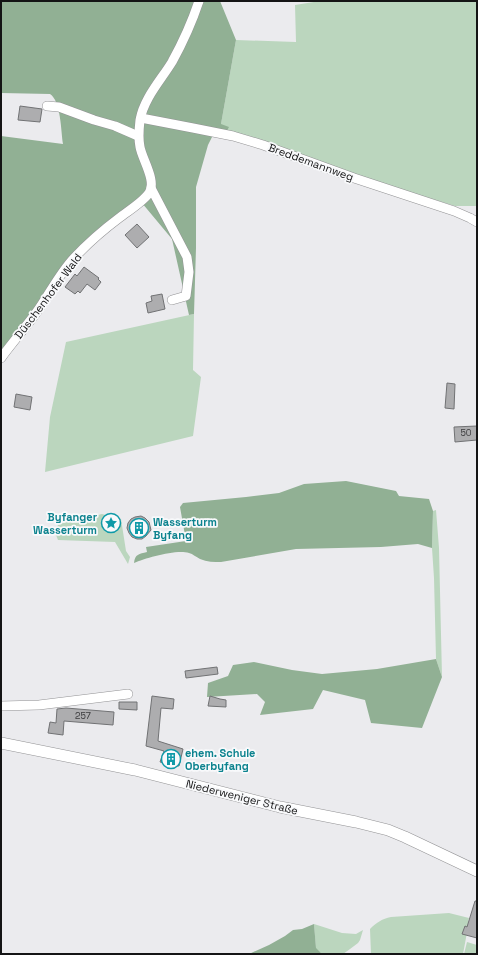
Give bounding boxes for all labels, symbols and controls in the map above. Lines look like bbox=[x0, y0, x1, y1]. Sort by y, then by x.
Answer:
street label: Breddemannweg bbox=[266, 140, 356, 184]
street label: Düschenhofer Wald bbox=[11, 251, 85, 341]
house number: 50 bbox=[460, 427, 472, 439]
place label: Byfanger Wasserturm bbox=[33, 510, 98, 537]
place icon: Byfanger Wasserturm bbox=[100, 512, 122, 534]
place label: Wasserturm Byfang bbox=[153, 515, 217, 542]
building icon: Wasserturm Byfang bbox=[128, 517, 150, 539]
house number: 257 bbox=[75, 710, 91, 722]
place label: ehem. Schule Oberbyfang bbox=[185, 746, 255, 773]
building icon: ehem. Schule Oberbyfang bbox=[160, 748, 182, 770]
street label: Niederweniger Straße bbox=[185, 776, 299, 818]

